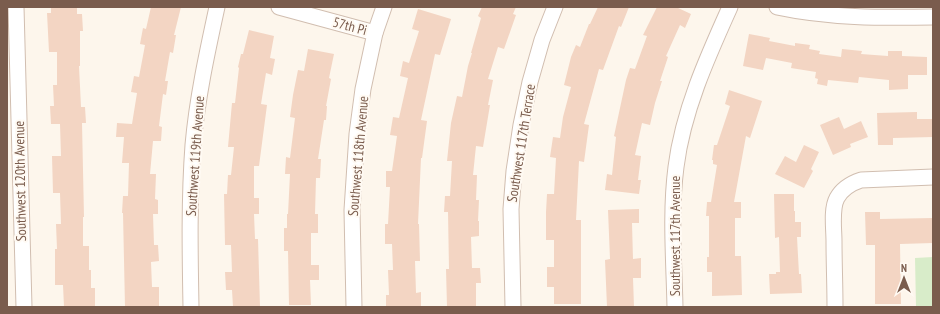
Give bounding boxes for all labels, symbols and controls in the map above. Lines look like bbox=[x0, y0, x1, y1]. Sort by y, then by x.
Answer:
street label: 57th Pi bbox=[331, 13, 369, 39]
street label: Southwest 117th Terrace bbox=[503, 82, 539, 203]
street label: Southwest 119th Avenue bbox=[182, 95, 208, 217]
street label: Southwest 118th Avenue bbox=[344, 95, 372, 217]
street label: Southwest 120th Avenue bbox=[10, 120, 30, 241]
street label: Southwest 117th Avenue bbox=[666, 176, 684, 296]
north arrow bbox=[884, 258, 924, 298]
text: N bbox=[901, 261, 907, 275]

